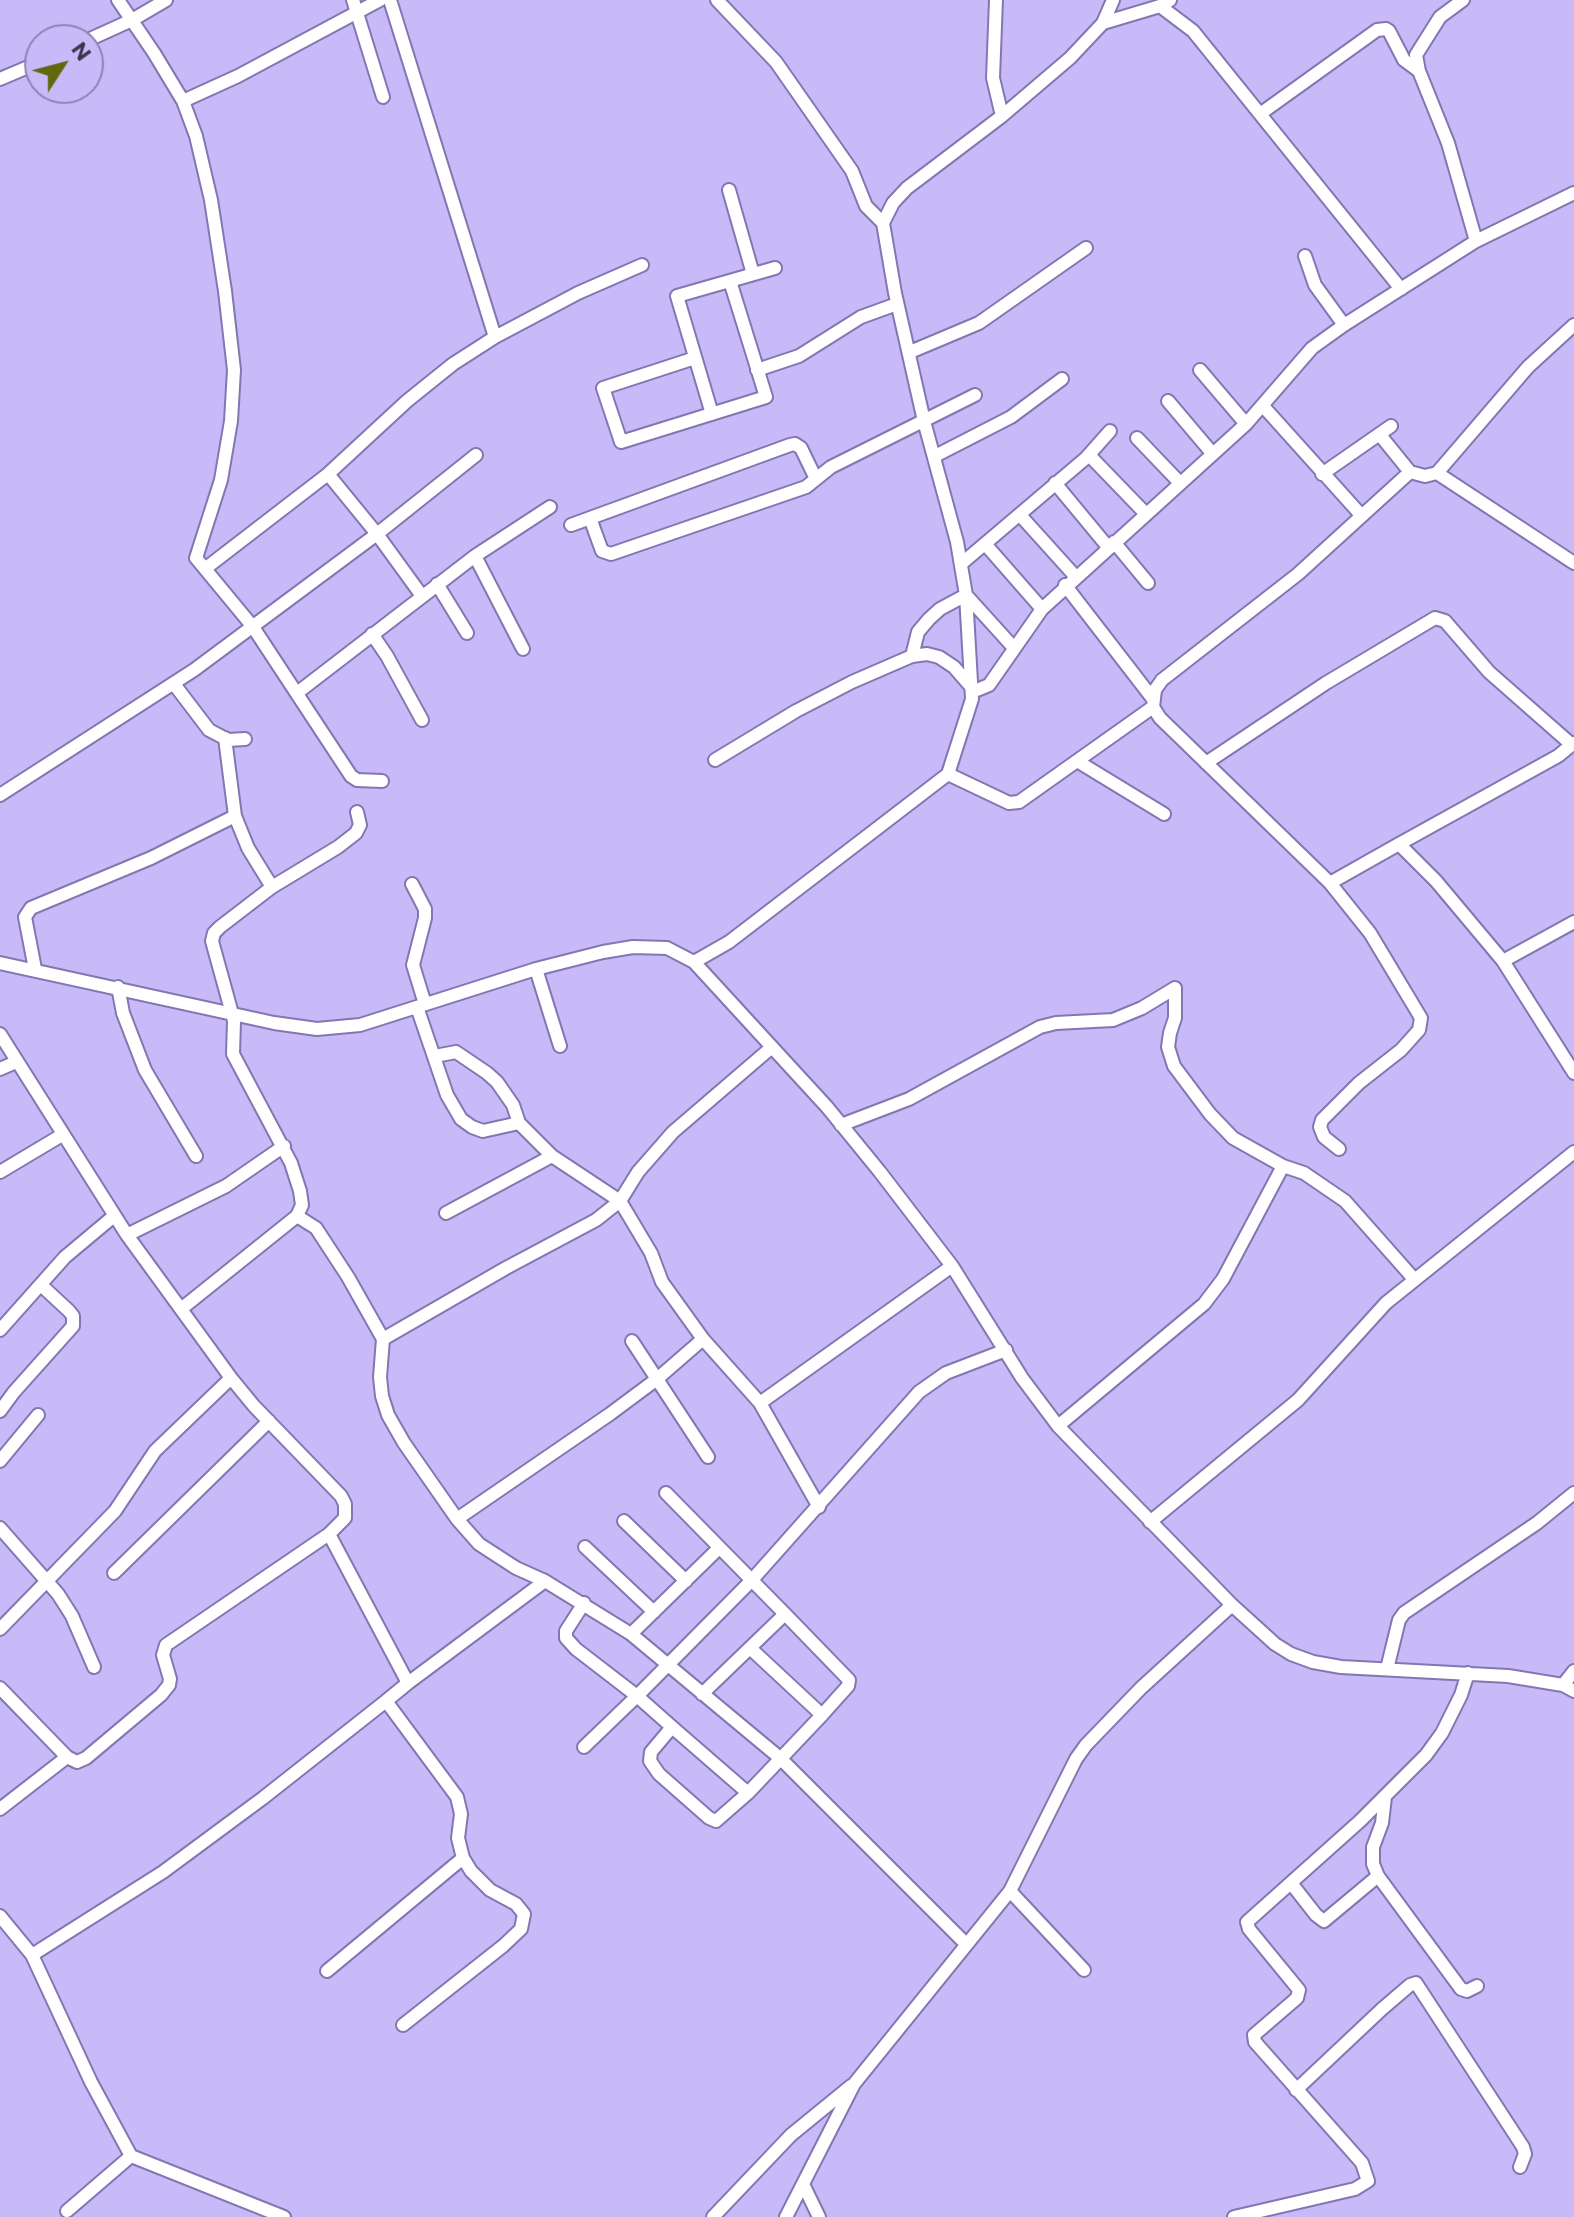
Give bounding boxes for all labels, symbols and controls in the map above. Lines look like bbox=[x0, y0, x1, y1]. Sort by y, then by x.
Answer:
north arrow bbox=[24, 24, 104, 104]
text: N bbox=[66, 36, 98, 65]

